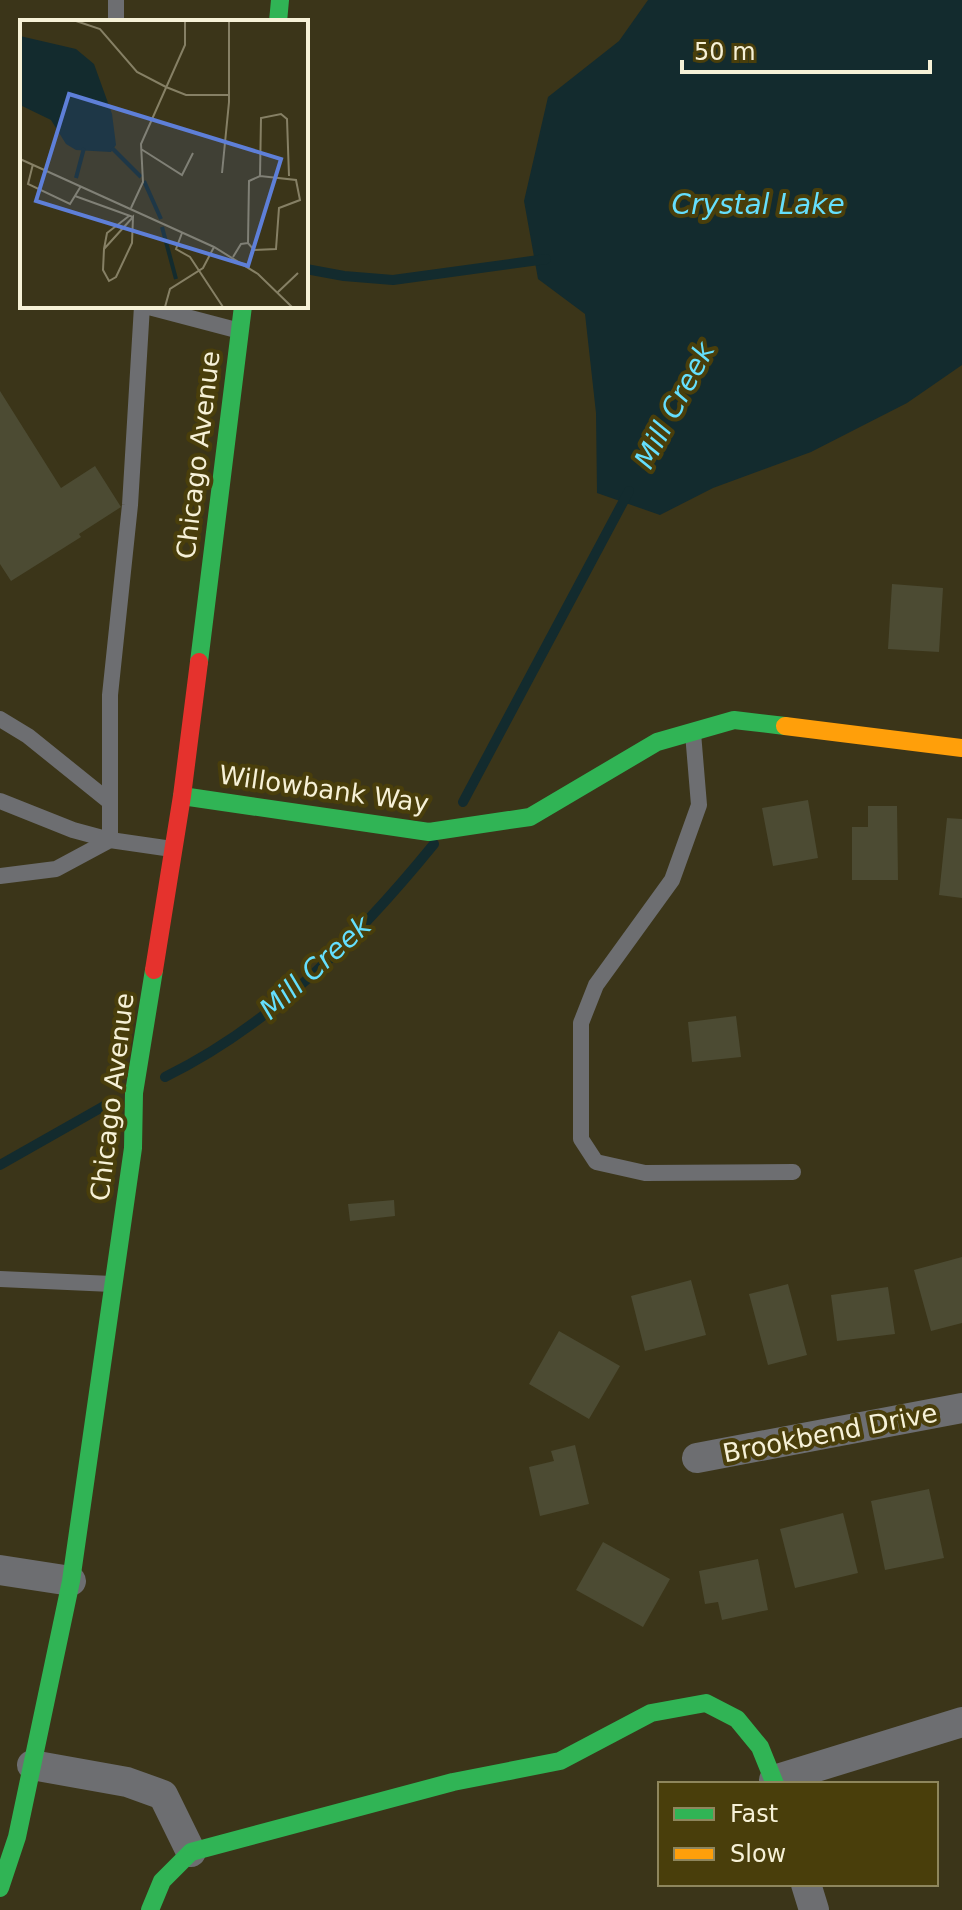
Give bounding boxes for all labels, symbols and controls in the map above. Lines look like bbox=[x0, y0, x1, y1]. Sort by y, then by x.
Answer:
inset map bbox=[20, 20, 308, 308]
scale bar bbox=[682, 24, 930, 74]
text: 50 m bbox=[694, 38, 756, 66]
water label: Crystal Lake bbox=[671, 188, 845, 221]
water label: Mill Creek bbox=[627, 335, 722, 474]
street label: Chicago Avenue bbox=[170, 349, 226, 561]
street label: Willowbank Way bbox=[217, 759, 431, 819]
water label: Mill Creek bbox=[253, 908, 379, 1026]
street label: Chicago Avenue bbox=[84, 991, 140, 1203]
street label: Brookbend Drive bbox=[720, 1397, 940, 1469]
legend bbox=[658, 1782, 938, 1886]
text: Fast bbox=[730, 1800, 778, 1828]
text: Slow bbox=[730, 1840, 786, 1868]

